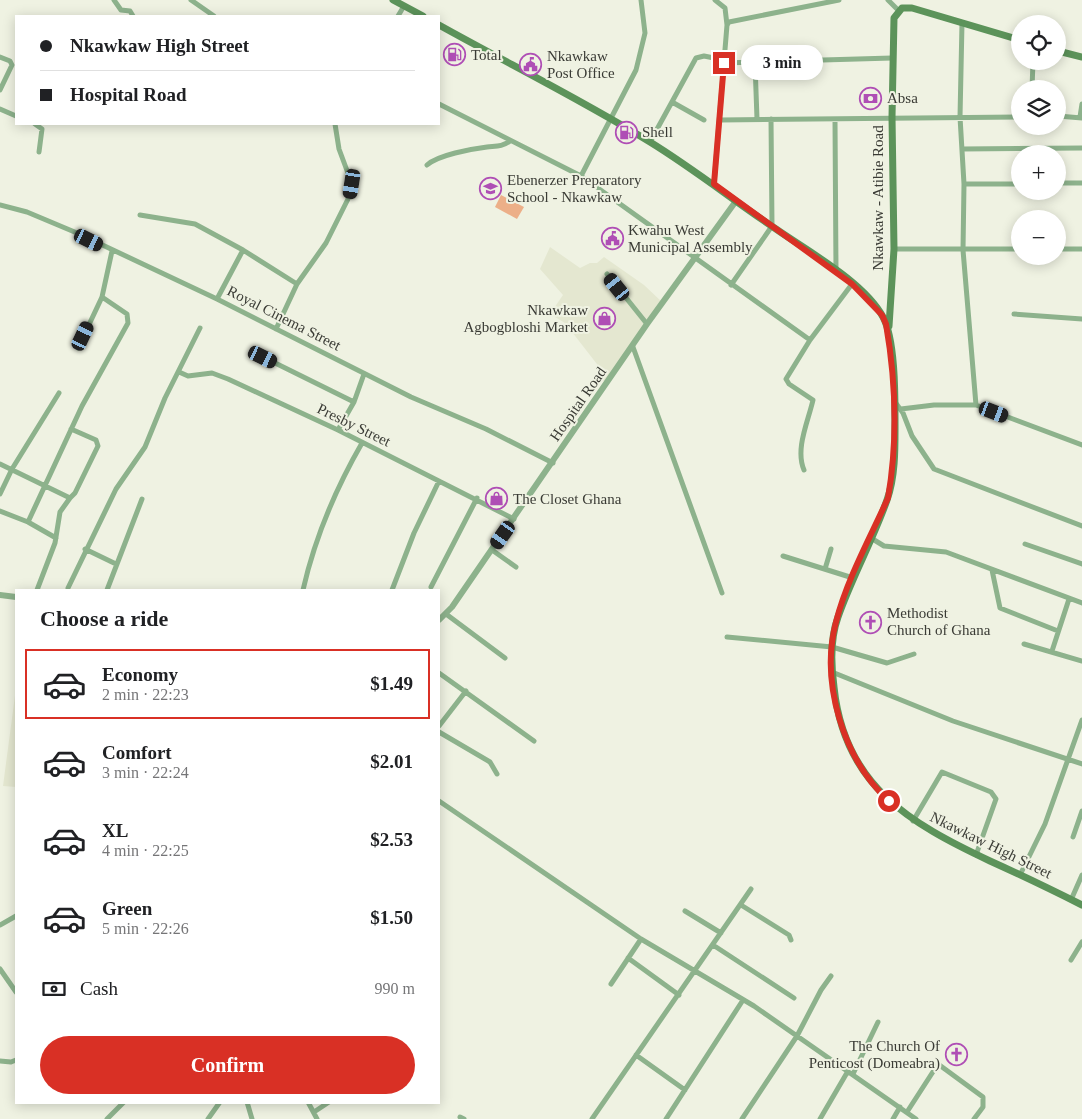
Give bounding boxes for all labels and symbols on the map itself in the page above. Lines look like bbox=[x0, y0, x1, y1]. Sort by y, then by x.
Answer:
fuel station icon: Total bbox=[443, 43, 467, 67]
callout: 3 min bbox=[742, 46, 824, 80]
place label: Total bbox=[471, 47, 502, 63]
place label: Nkawkaw Post Office bbox=[547, 48, 615, 81]
route end bbox=[713, 52, 735, 74]
public building icon: Nkawkaw Post Office bbox=[519, 53, 543, 77]
bank icon: Absa bbox=[859, 86, 883, 110]
place label: Absa bbox=[887, 90, 918, 106]
fuel station icon: Shell bbox=[614, 120, 638, 144]
place label: Shell bbox=[642, 124, 673, 140]
street label: Nkawkaw - Atibie Road bbox=[870, 125, 886, 271]
car bbox=[342, 168, 361, 200]
place label: Ebenerzer Preparatory School - Nkawkaw bbox=[507, 172, 642, 205]
school or university icon: Ebenerzer Preparatory School - Nkawkaw bbox=[479, 177, 503, 201]
place label: Kwahu West Municipal Assembly bbox=[628, 222, 753, 255]
car bbox=[72, 227, 105, 253]
public building icon: Kwahu West Municipal Assembly bbox=[600, 227, 624, 251]
car bbox=[601, 271, 632, 303]
street label: Royal Cinema Street bbox=[225, 283, 344, 354]
place label: Nkawkaw Agbogbloshi Market bbox=[463, 302, 589, 335]
shop icon: Nkawkaw Agbogbloshi Market bbox=[592, 307, 616, 331]
car bbox=[69, 319, 96, 353]
car bbox=[246, 344, 279, 370]
street label: Hospital Road bbox=[547, 364, 610, 444]
street label: Presby Street bbox=[315, 400, 394, 450]
car bbox=[977, 400, 1010, 424]
shop icon: The Closet Ghana bbox=[485, 487, 509, 511]
place label: The Closet Ghana bbox=[513, 491, 622, 507]
car bbox=[488, 518, 517, 552]
place label: Methodist Church of Ghana bbox=[887, 605, 991, 638]
church icon: Methodist Church of Ghana bbox=[859, 610, 883, 634]
route start bbox=[878, 790, 900, 812]
street label: Nkawkaw High Street bbox=[928, 809, 1055, 882]
place label: The Church Of Penticost (Domeabra) bbox=[809, 1038, 940, 1072]
church icon: The Church Of Penticost (Domeabra) bbox=[944, 1043, 968, 1067]

